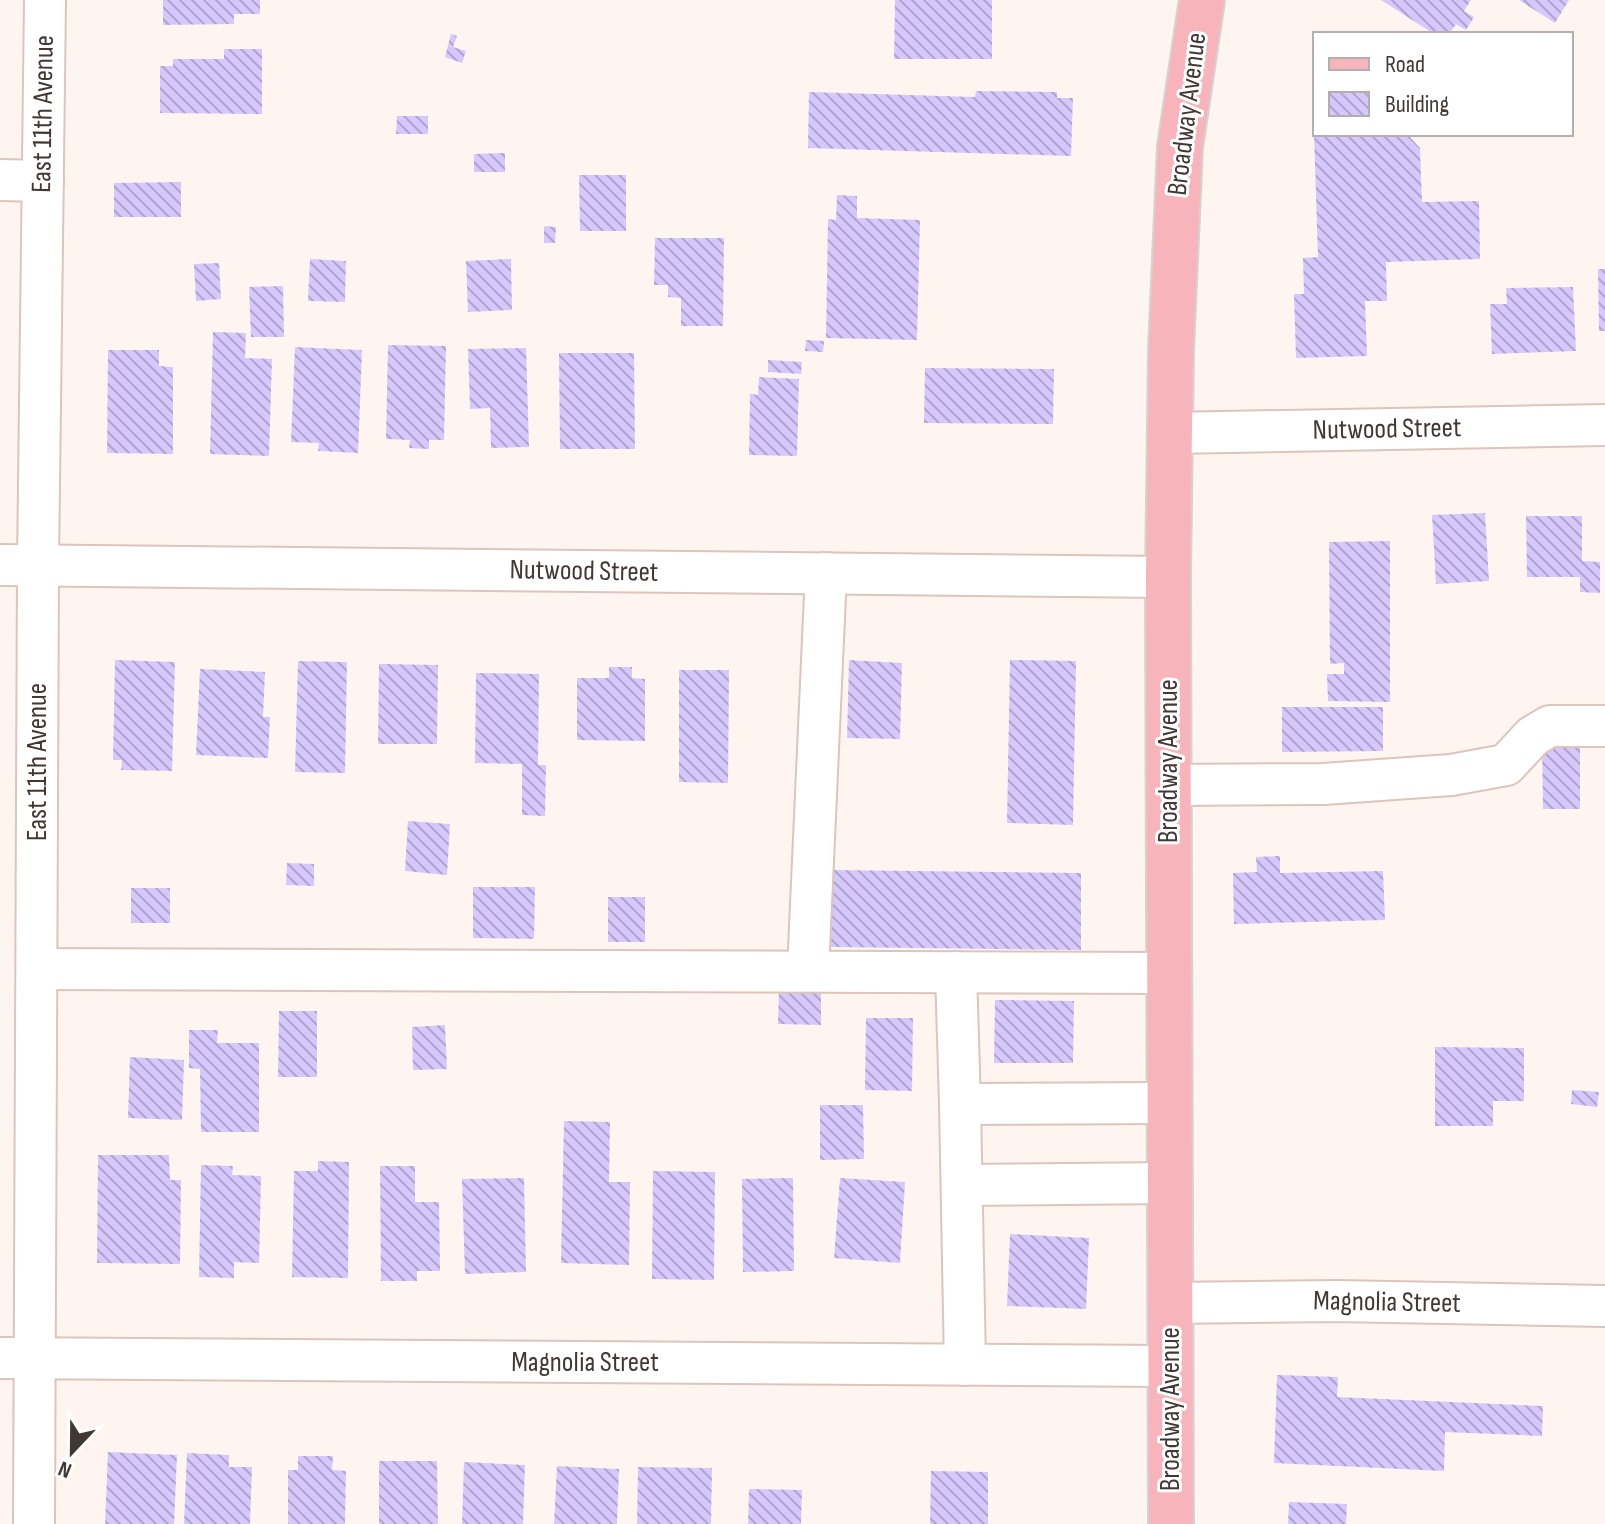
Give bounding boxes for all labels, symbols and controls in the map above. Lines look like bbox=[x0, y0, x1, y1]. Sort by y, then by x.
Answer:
street label: Broadway Avenue bbox=[1161, 31, 1213, 197]
legend bbox=[1313, 32, 1573, 136]
street label: East 11th Avenue bbox=[25, 35, 61, 193]
text: Road bbox=[1385, 50, 1425, 79]
text: Building bbox=[1385, 90, 1449, 119]
street label: Nutwood Street bbox=[1312, 411, 1462, 447]
street label: Nutwood Street bbox=[509, 553, 659, 589]
street label: Broadway Avenue bbox=[1152, 679, 1185, 843]
street label: East 11th Avenue bbox=[21, 683, 54, 841]
street label: Magnolia Street bbox=[1313, 1284, 1461, 1320]
street label: Broadway Avenue bbox=[1154, 1327, 1187, 1491]
street label: Magnolia Street bbox=[511, 1346, 659, 1379]
north arrow bbox=[32, 1412, 112, 1492]
text: N bbox=[55, 1454, 76, 1484]

